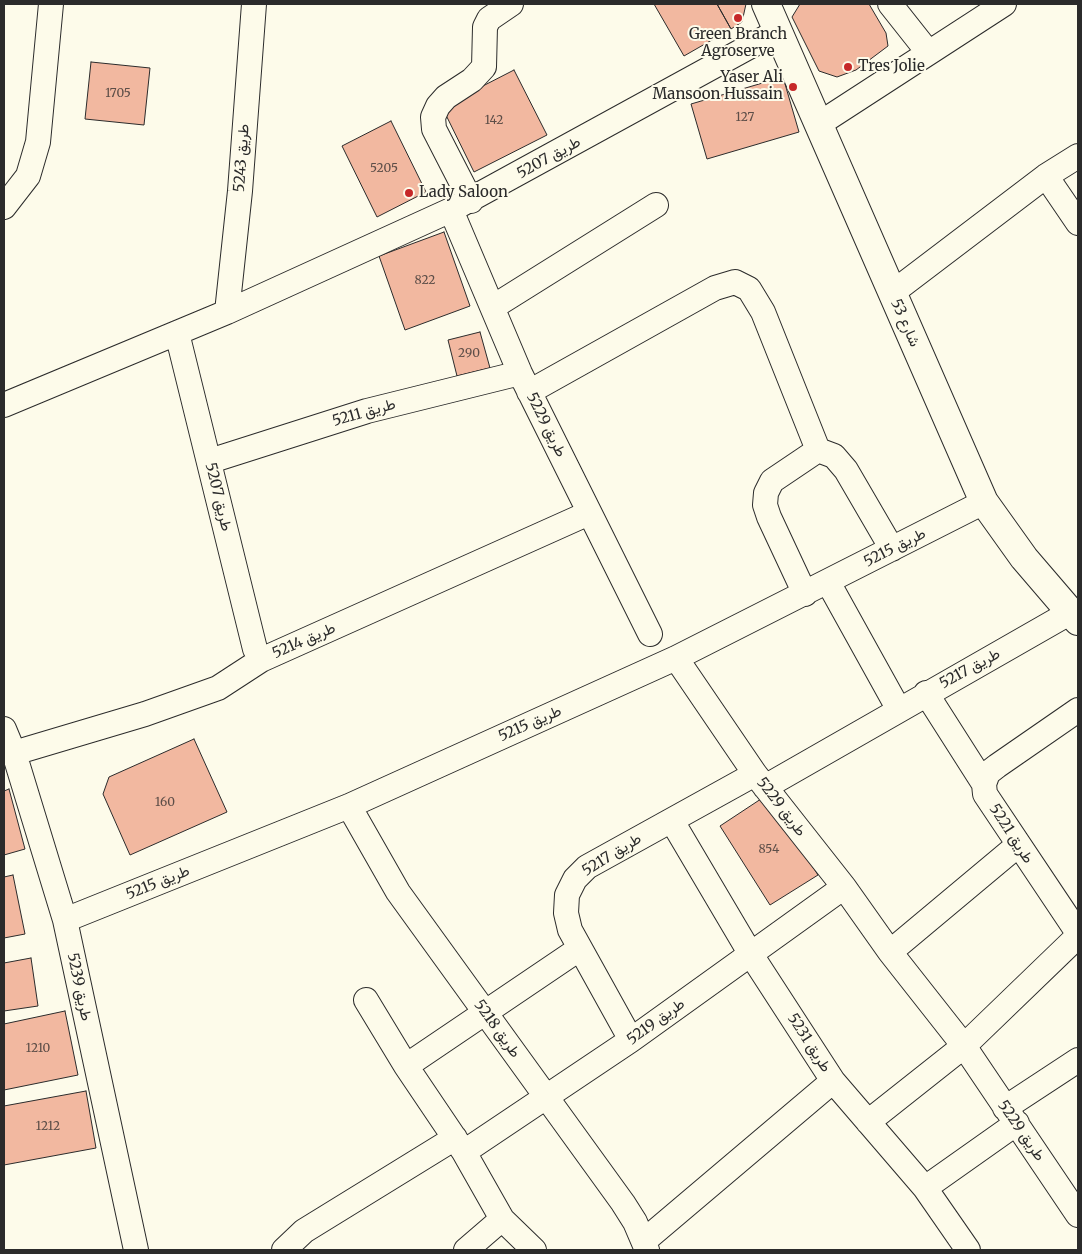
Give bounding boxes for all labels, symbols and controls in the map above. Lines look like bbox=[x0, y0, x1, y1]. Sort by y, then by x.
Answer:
marker: Green Branch Agroserve bbox=[732, 12, 744, 24]
place label: Green Branch Agroserve bbox=[689, 26, 787, 61]
place label: Tres Jolie bbox=[858, 58, 925, 76]
marker: Tres Jolie bbox=[842, 61, 854, 73]
place label: Yaser Ali Mansoon Hussain bbox=[653, 69, 783, 104]
marker: Yaser Ali Mansoon Hussain bbox=[787, 81, 799, 93]
house number: 1705 bbox=[105, 87, 131, 101]
house number: 127 bbox=[736, 111, 754, 125]
house number: 142 bbox=[485, 114, 503, 128]
street label: طريق 5243 bbox=[231, 123, 253, 193]
street label: طريق 5207 bbox=[514, 133, 584, 183]
house number: 5205 bbox=[370, 162, 398, 176]
place label: Lady Saloon bbox=[419, 184, 508, 202]
marker: Lady Saloon bbox=[403, 187, 415, 199]
house number: 822 bbox=[415, 274, 435, 288]
street label: شارع 53 bbox=[887, 296, 923, 350]
house number: 290 bbox=[458, 347, 480, 361]
street label: طريق 5229 bbox=[522, 390, 570, 460]
street label: طريق 5211 bbox=[330, 395, 398, 431]
street label: طريق 5207 bbox=[201, 461, 235, 533]
street label: طريق 5215 bbox=[861, 525, 929, 571]
street label: طريق 5214 bbox=[270, 619, 338, 663]
street label: طريق 5217 bbox=[937, 645, 1003, 693]
street label: طريق 5215 bbox=[496, 702, 564, 746]
street label: طريق 5229 bbox=[752, 774, 810, 840]
house number: 160 bbox=[155, 796, 175, 810]
street label: طريق 5221 bbox=[985, 801, 1037, 867]
street label: طريق 5217 bbox=[579, 830, 645, 880]
house number: 854 bbox=[759, 843, 779, 857]
street label: طريق 5215 bbox=[124, 862, 192, 904]
street label: طريق 5239 bbox=[63, 951, 95, 1023]
street label: طريق 5219 bbox=[624, 995, 688, 1049]
street label: طريق 5218 bbox=[470, 997, 524, 1061]
street label: طريق 5231 bbox=[783, 1010, 835, 1076]
house number: 1210 bbox=[26, 1042, 50, 1056]
street label: طريق 5229 bbox=[994, 1097, 1048, 1165]
house number: 1212 bbox=[36, 1120, 60, 1134]

